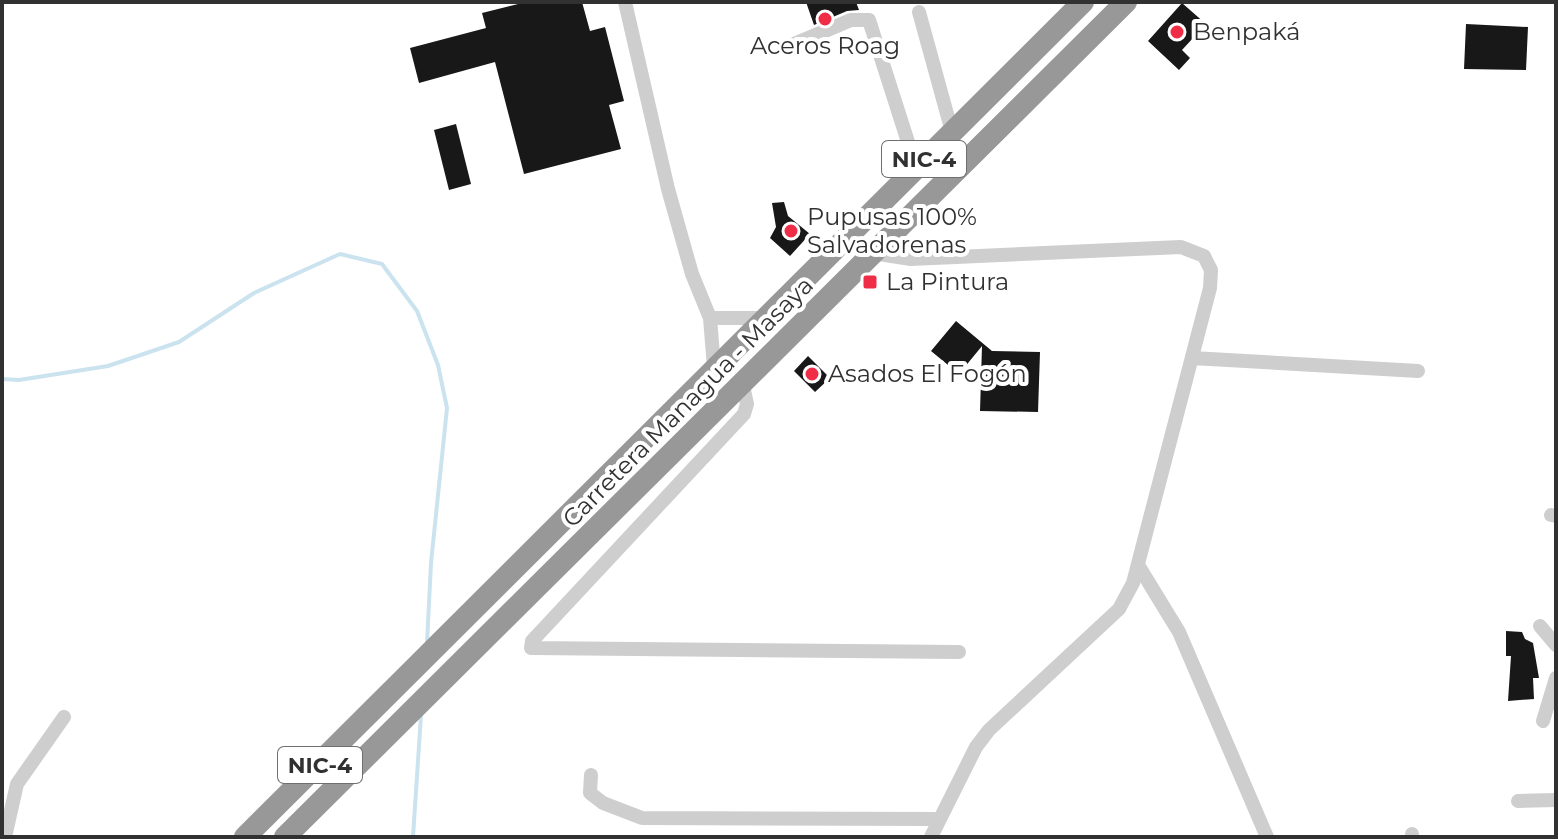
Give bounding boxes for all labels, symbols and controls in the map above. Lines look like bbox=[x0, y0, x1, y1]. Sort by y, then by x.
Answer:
marker: Aceros Roag bbox=[816, 10, 834, 28]
place label: Benpaká bbox=[1193, 17, 1300, 46]
marker: Benpaká bbox=[1168, 23, 1186, 41]
place label: Aceros Roag bbox=[750, 31, 900, 60]
road number: NIC-4 bbox=[882, 141, 966, 177]
place label: Pupusas 100% Salvadorenas bbox=[807, 202, 977, 259]
marker: Pupusas 100% Salvadorenas bbox=[782, 222, 800, 240]
place label: La Pintura bbox=[886, 267, 1009, 296]
street label: Carretera Managua - Masaya bbox=[556, 270, 819, 533]
marker: La Pintura bbox=[861, 273, 879, 291]
place label: Asados El Fogón bbox=[828, 359, 1027, 388]
marker: Asados El Fogón bbox=[803, 365, 821, 383]
road number: NIC-4 bbox=[278, 747, 362, 783]

